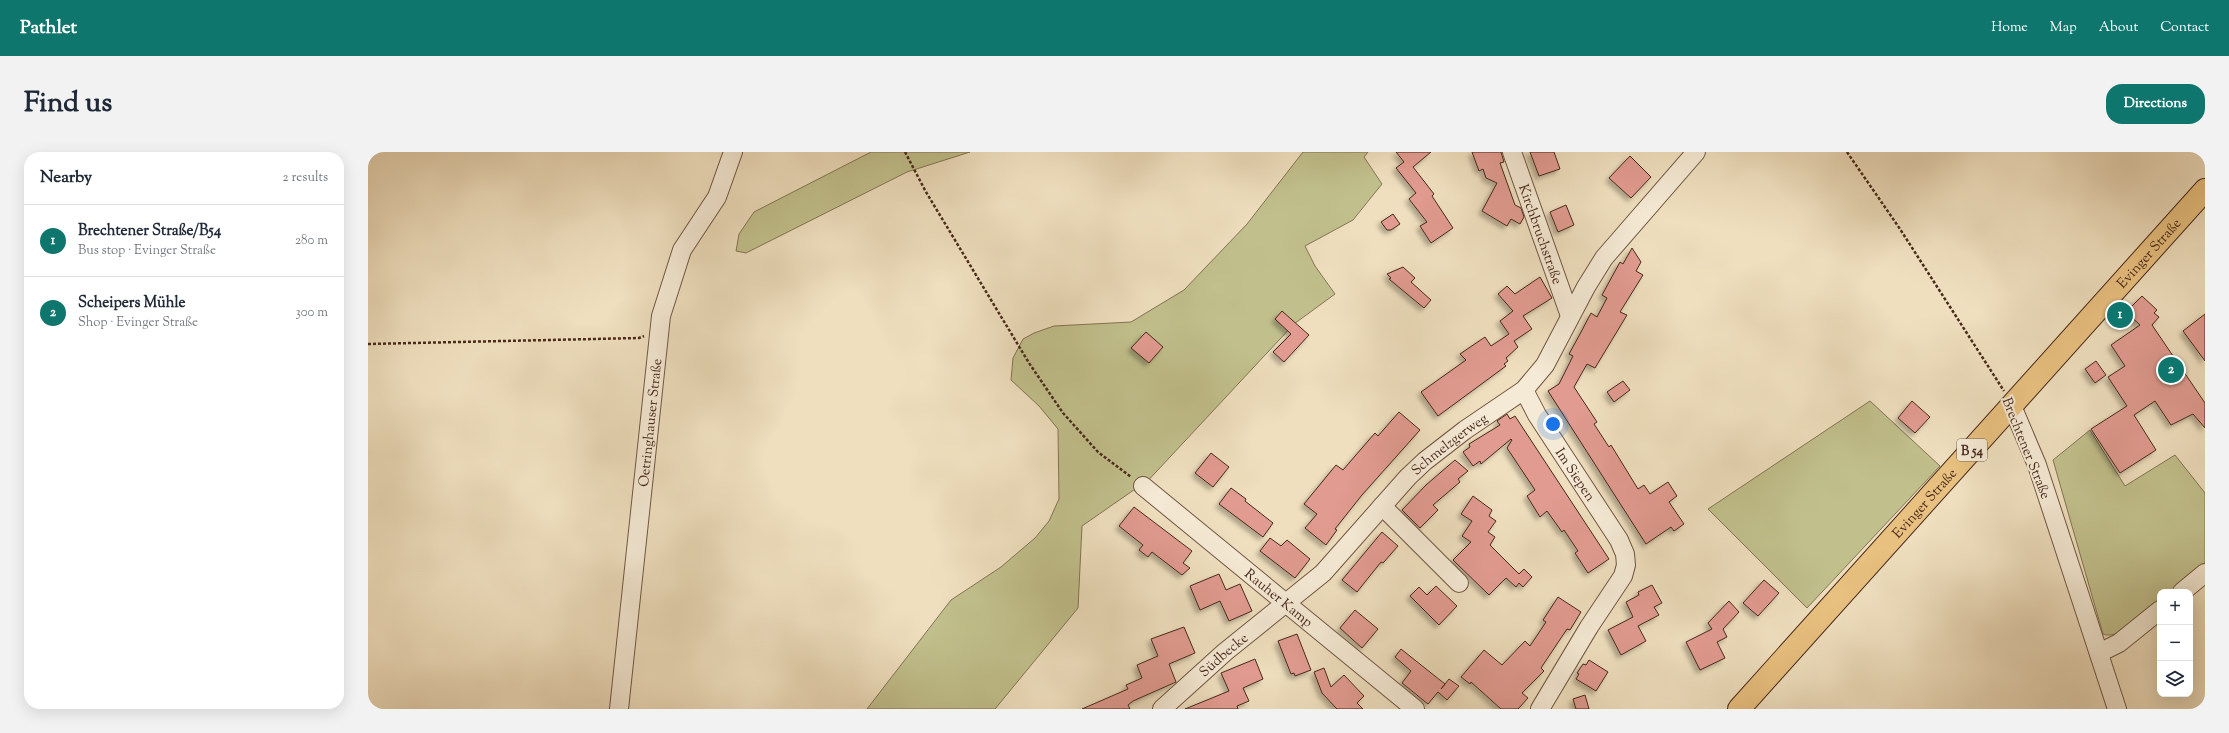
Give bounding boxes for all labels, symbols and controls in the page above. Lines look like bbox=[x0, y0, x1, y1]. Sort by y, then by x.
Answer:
text: Pathlet bbox=[20, 15, 77, 42]
text: Home bbox=[1991, 18, 2028, 38]
text: Map bbox=[2050, 18, 2077, 38]
text: About bbox=[2099, 18, 2138, 38]
text: Contact bbox=[2160, 18, 2209, 38]
text: Find us bbox=[24, 84, 112, 124]
button: Directions bbox=[2106, 84, 2205, 124]
text: Nearby bbox=[40, 166, 92, 190]
text: 2 results bbox=[283, 169, 328, 187]
street label: Kirchbruchstraße bbox=[1512, 182, 1566, 288]
street label: Evinger Straße bbox=[2113, 215, 2187, 294]
text: Brechtener Straße/B54 bbox=[78, 221, 221, 242]
text: 1 bbox=[51, 232, 55, 250]
text: 280 m bbox=[295, 232, 328, 250]
text: Bus stop · Evinger Straße bbox=[78, 242, 216, 260]
text: Scheipers Mühle bbox=[78, 293, 186, 314]
pin: 1 bbox=[2107, 300, 2133, 330]
text: 2 bbox=[50, 304, 56, 322]
text: 300 m bbox=[296, 304, 328, 322]
text: Shop · Evinger Straße bbox=[78, 314, 198, 332]
pin: 2 bbox=[2158, 355, 2184, 385]
street label: Oetringhauser Straße bbox=[635, 358, 668, 488]
street label: Brechtener Straße bbox=[1996, 395, 2055, 503]
street label: Schmelzgerweg bbox=[1408, 409, 1493, 481]
your location bbox=[1543, 414, 1563, 434]
road number: B 54 bbox=[1957, 439, 1987, 461]
street label: Im Siepen bbox=[1549, 445, 1599, 506]
street label: Evinger Straße bbox=[1889, 465, 1962, 544]
street label: Rauher Kamp bbox=[1239, 565, 1316, 633]
map controls bbox=[2157, 589, 2193, 697]
button: + bbox=[2157, 589, 2193, 625]
button: − bbox=[2157, 625, 2193, 661]
street label: Südbecke bbox=[1196, 629, 1253, 683]
button: layers bbox=[2157, 661, 2193, 697]

